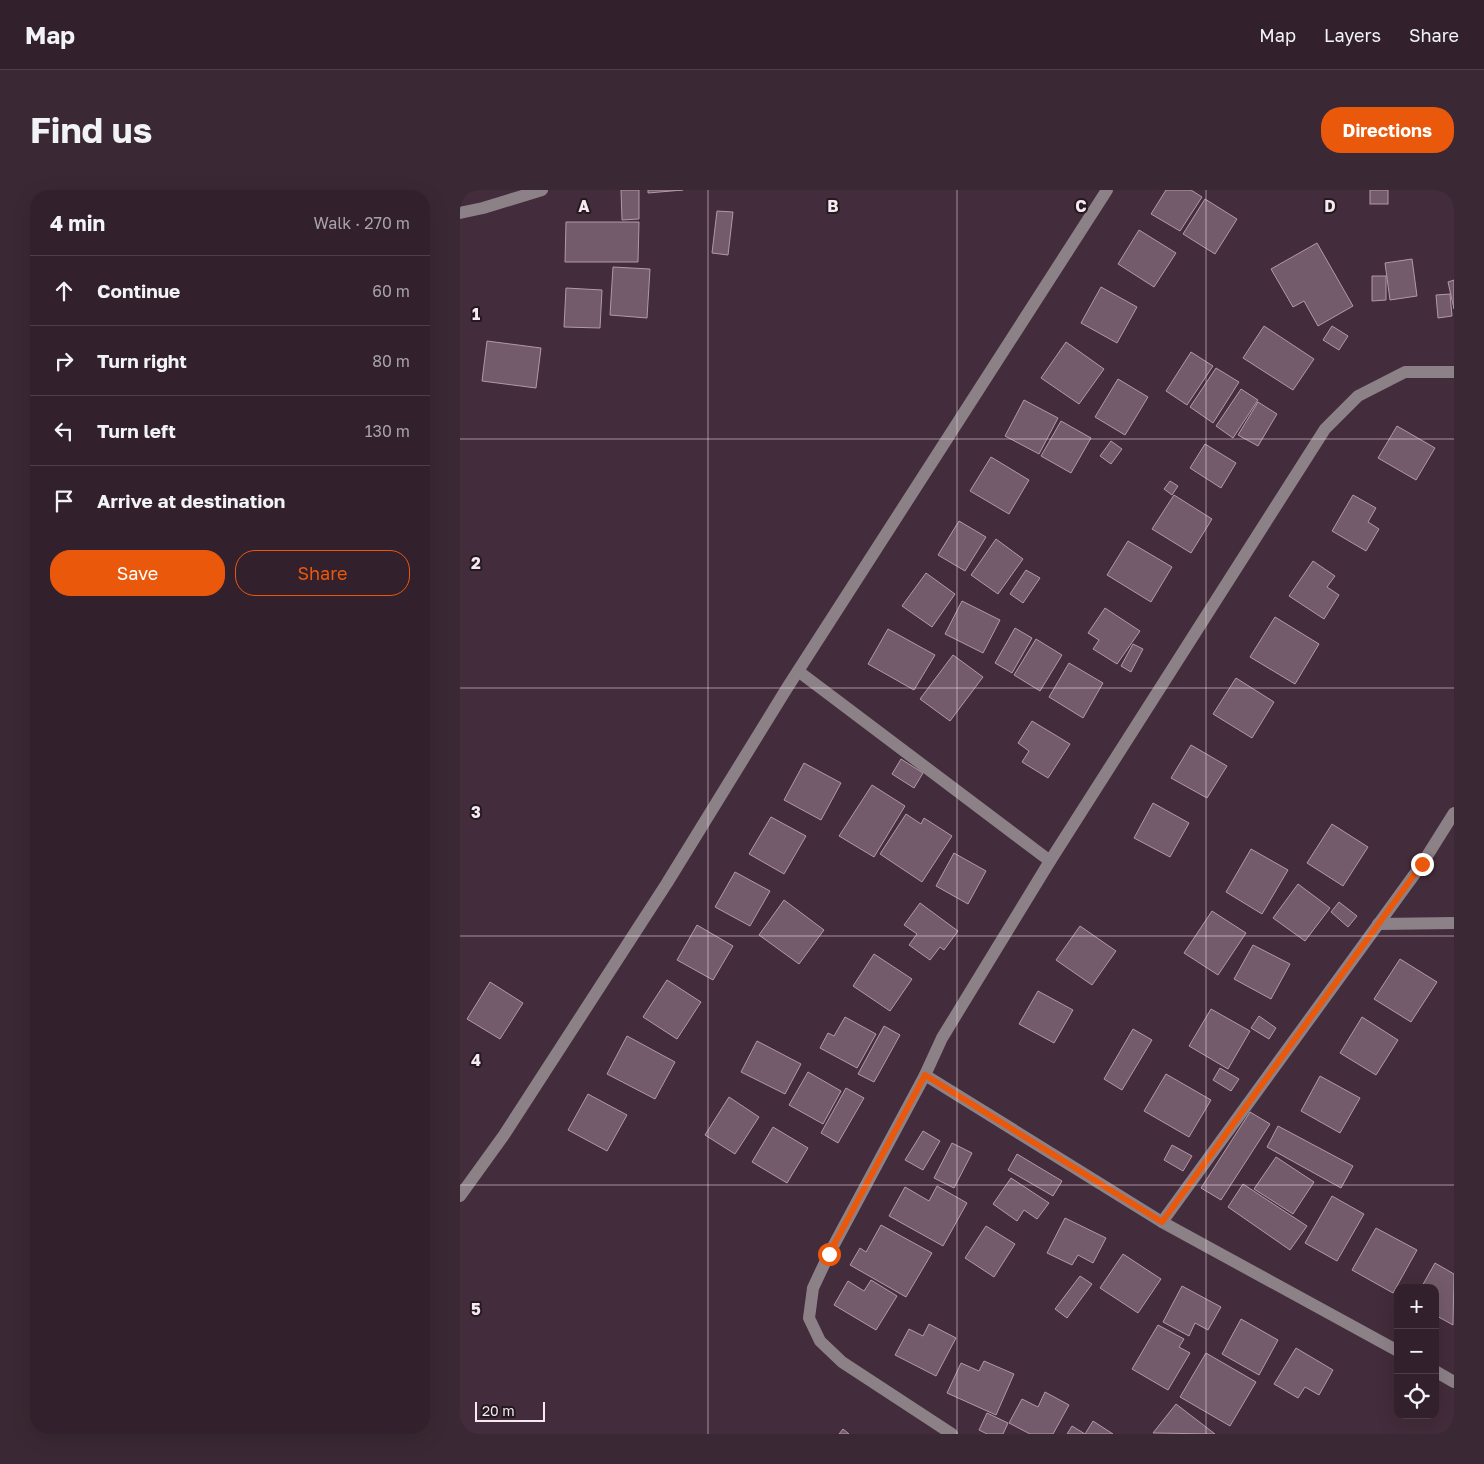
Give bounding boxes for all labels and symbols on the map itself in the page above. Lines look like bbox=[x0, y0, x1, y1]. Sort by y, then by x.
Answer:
text: A bbox=[578, 196, 590, 216]
text: B bbox=[827, 196, 839, 216]
text: C bbox=[1075, 196, 1087, 216]
text: D bbox=[1324, 196, 1336, 216]
text: 1 bbox=[472, 304, 480, 324]
text: 2 bbox=[471, 553, 481, 573]
text: 3 bbox=[471, 802, 481, 822]
route end bbox=[1411, 853, 1434, 876]
text: 4 bbox=[471, 1050, 481, 1070]
route start bbox=[818, 1243, 841, 1266]
text: 5 bbox=[471, 1299, 481, 1319]
scale bar bbox=[475, 1399, 545, 1422]

